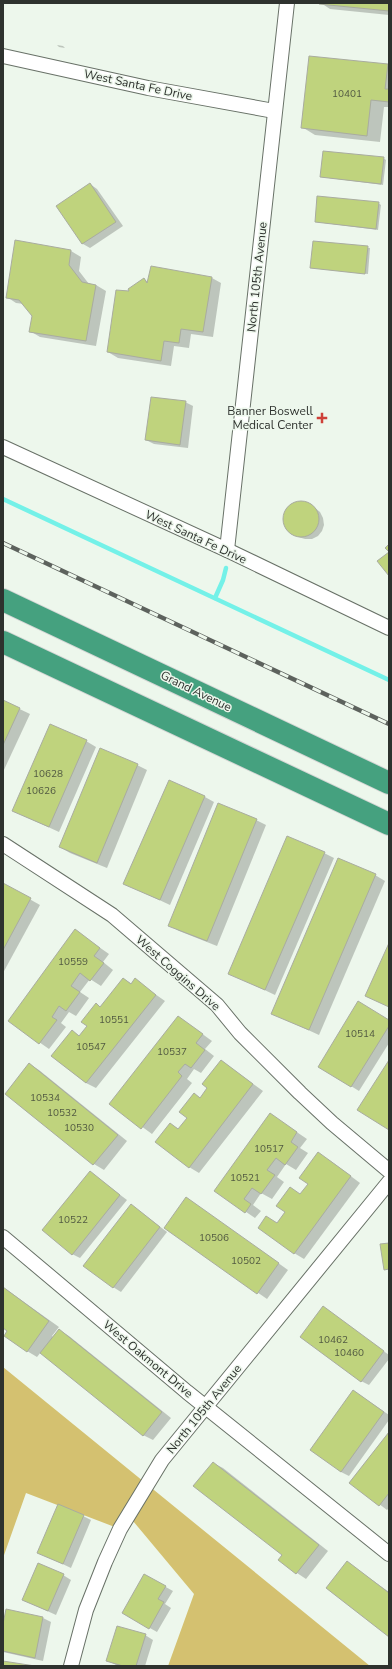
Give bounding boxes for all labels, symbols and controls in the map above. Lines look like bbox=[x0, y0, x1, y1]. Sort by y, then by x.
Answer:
street label: West Santa Fe Drive bbox=[82, 66, 194, 104]
house number: 10401 bbox=[332, 87, 362, 101]
street label: North 105th Avenue bbox=[243, 221, 271, 333]
place label: Banner Boswell Medical Center bbox=[227, 403, 314, 433]
marker: Banner Boswell Medical Center bbox=[316, 412, 328, 424]
street label: West Santa Fe Drive bbox=[143, 506, 249, 568]
street label: Grand Avenue bbox=[158, 667, 234, 715]
house number: 10628 bbox=[33, 767, 63, 781]
house number: 10626 bbox=[26, 784, 56, 798]
street label: West Coggins Drive bbox=[132, 932, 224, 1014]
house number: 10559 bbox=[58, 955, 88, 969]
house number: 10551 bbox=[99, 1013, 129, 1027]
house number: 10514 bbox=[345, 1027, 375, 1041]
house number: 10547 bbox=[76, 1040, 106, 1054]
house number: 10537 bbox=[157, 1045, 187, 1059]
house number: 10534 bbox=[30, 1091, 60, 1105]
house number: 10532 bbox=[47, 1106, 77, 1120]
house number: 10530 bbox=[64, 1121, 94, 1135]
house number: 10517 bbox=[254, 1142, 284, 1156]
house number: 10521 bbox=[230, 1171, 260, 1185]
house number: 10522 bbox=[58, 1213, 88, 1227]
house number: 10506 bbox=[199, 1231, 229, 1245]
house number: 10502 bbox=[231, 1254, 261, 1268]
street label: West Oakmont Drive bbox=[100, 1317, 196, 1401]
house number: 10462 bbox=[318, 1333, 348, 1347]
house number: 10460 bbox=[334, 1346, 364, 1360]
street label: North 105th Avenue bbox=[163, 1361, 245, 1457]

